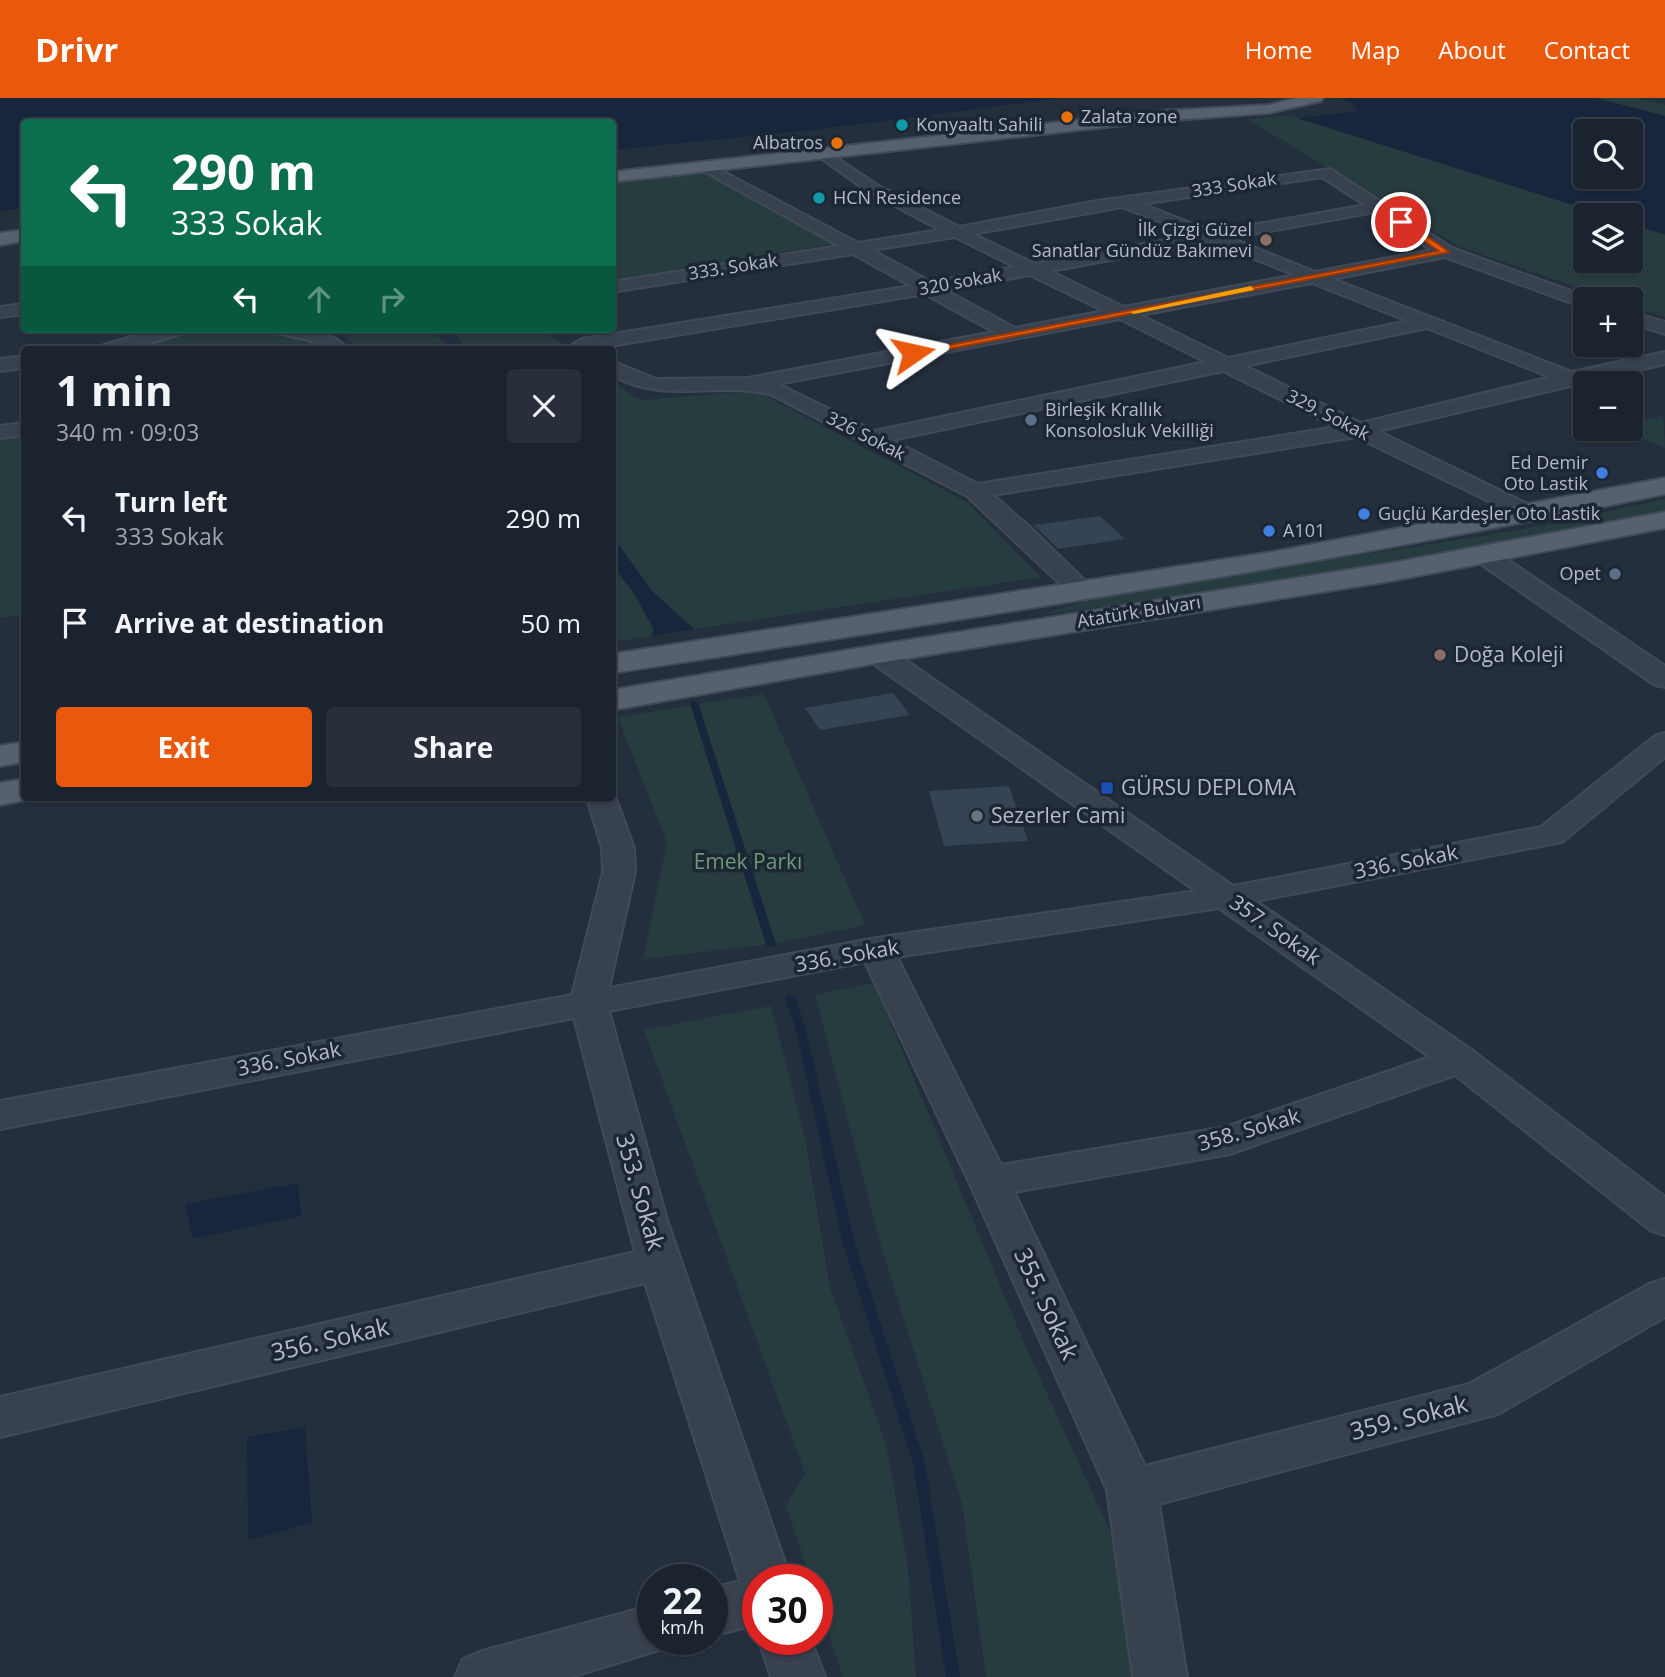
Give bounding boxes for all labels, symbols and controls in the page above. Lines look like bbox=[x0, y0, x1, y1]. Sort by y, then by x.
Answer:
text: Drivr bbox=[35, 27, 118, 72]
text: Home bbox=[1245, 33, 1313, 66]
text: Map bbox=[1351, 33, 1400, 66]
text: About bbox=[1438, 33, 1506, 66]
text: Contact bbox=[1544, 33, 1630, 66]
place label: Zalata zone bbox=[1081, 104, 1177, 128]
marker: Zalata zone bbox=[1059, 109, 1075, 125]
place label: Konyaaltı Sahili bbox=[916, 112, 1043, 136]
marker: Konyaaltı Sahili bbox=[894, 117, 910, 133]
map controls bbox=[1573, 119, 1643, 441]
button: search bbox=[1573, 119, 1643, 189]
place label: Albatros bbox=[753, 130, 823, 154]
marker: Albatros bbox=[829, 135, 845, 151]
text: 290 m bbox=[171, 138, 316, 204]
icon: left bbox=[56, 147, 147, 238]
street label: 333 Sokak bbox=[1190, 165, 1278, 203]
place label: HCN Residence bbox=[833, 185, 961, 209]
marker: HCN Residence bbox=[811, 190, 827, 206]
pin bbox=[1371, 192, 1431, 252]
text: 333 Sokak bbox=[171, 201, 322, 244]
icon: arrive bbox=[1382, 203, 1420, 241]
button: layers bbox=[1573, 203, 1643, 273]
place label: İlk Çizgi Güzel Sanatlar Gündüz Bakımevi bbox=[1032, 217, 1252, 262]
marker: İlk Çizgi Güzel Sanatlar Gündüz Bakımevi bbox=[1258, 232, 1274, 248]
street label: 333. Sokak bbox=[687, 247, 780, 285]
street label: 320 sokak bbox=[916, 262, 1004, 300]
icon: left bbox=[227, 280, 265, 318]
icon: ahead bbox=[300, 280, 338, 318]
icon: right bbox=[373, 280, 411, 318]
button: + bbox=[1573, 287, 1643, 357]
position arrow bbox=[876, 316, 950, 390]
text: 1 min bbox=[56, 361, 173, 418]
button: close bbox=[507, 369, 581, 443]
button: − bbox=[1573, 371, 1643, 441]
street label: 329. Sokak bbox=[1283, 383, 1374, 445]
place label: Birleşik Krallık Konsolosluk Vekilliği bbox=[1045, 397, 1214, 442]
street label: 326 Sokak bbox=[823, 405, 910, 465]
marker: Birleşik Krallık Konsolosluk Vekilliği bbox=[1023, 412, 1039, 428]
text: 340 m · 09:03 bbox=[56, 416, 199, 448]
place label: Ed Demir Oto Lastik bbox=[1504, 450, 1589, 495]
marker: Ed Demir Oto Lastik bbox=[1594, 465, 1610, 481]
text: Turn left bbox=[115, 484, 227, 520]
icon: left bbox=[56, 499, 94, 537]
text: 290 m bbox=[506, 500, 581, 536]
place label: Guçlü Kardeşler Oto Lastik bbox=[1378, 501, 1601, 525]
marker: Guçlü Kardeşler Oto Lastik bbox=[1356, 506, 1372, 522]
place label: A101 bbox=[1283, 518, 1325, 542]
text: 333 Sokak bbox=[115, 520, 224, 552]
marker: A101 bbox=[1261, 523, 1277, 539]
place label: Opet bbox=[1559, 561, 1601, 585]
marker: Opet bbox=[1607, 566, 1623, 582]
street label: Atatürk Bulvarı bbox=[1075, 589, 1202, 633]
icon: arrive bbox=[56, 604, 94, 642]
text: Arrive at destination bbox=[115, 605, 384, 641]
text: 50 m bbox=[520, 605, 581, 641]
place label: Doğa Koleji bbox=[1454, 640, 1564, 668]
marker: Doğa Koleji bbox=[1432, 647, 1448, 663]
button: Exit bbox=[56, 707, 312, 787]
button: Share bbox=[326, 707, 581, 787]
place label: GÜRSU DEPLOMA bbox=[1121, 773, 1297, 801]
marker: GÜRSU DEPLOMA bbox=[1099, 780, 1115, 796]
place label: Sezerler Cami bbox=[991, 801, 1125, 829]
marker: Sezerler Cami bbox=[969, 808, 985, 824]
street label: 336. Sokak bbox=[1352, 837, 1460, 885]
park label: Emek Parkı bbox=[694, 847, 802, 875]
street label: 357. Sokak bbox=[1225, 888, 1327, 971]
street label: 336. Sokak bbox=[793, 932, 901, 978]
street label: 336. Sokak bbox=[235, 1034, 343, 1082]
street label: 358. Sokak bbox=[1194, 1101, 1303, 1157]
street label: 353. Sokak bbox=[609, 1129, 674, 1254]
street label: 355. Sokak bbox=[1007, 1242, 1088, 1365]
street label: 356. Sokak bbox=[268, 1309, 392, 1368]
street label: 359. Sokak bbox=[1346, 1386, 1471, 1447]
speed limit sign: 30 bbox=[742, 1564, 833, 1655]
text: 22 bbox=[662, 1577, 703, 1624]
text: km/h bbox=[661, 1615, 704, 1639]

